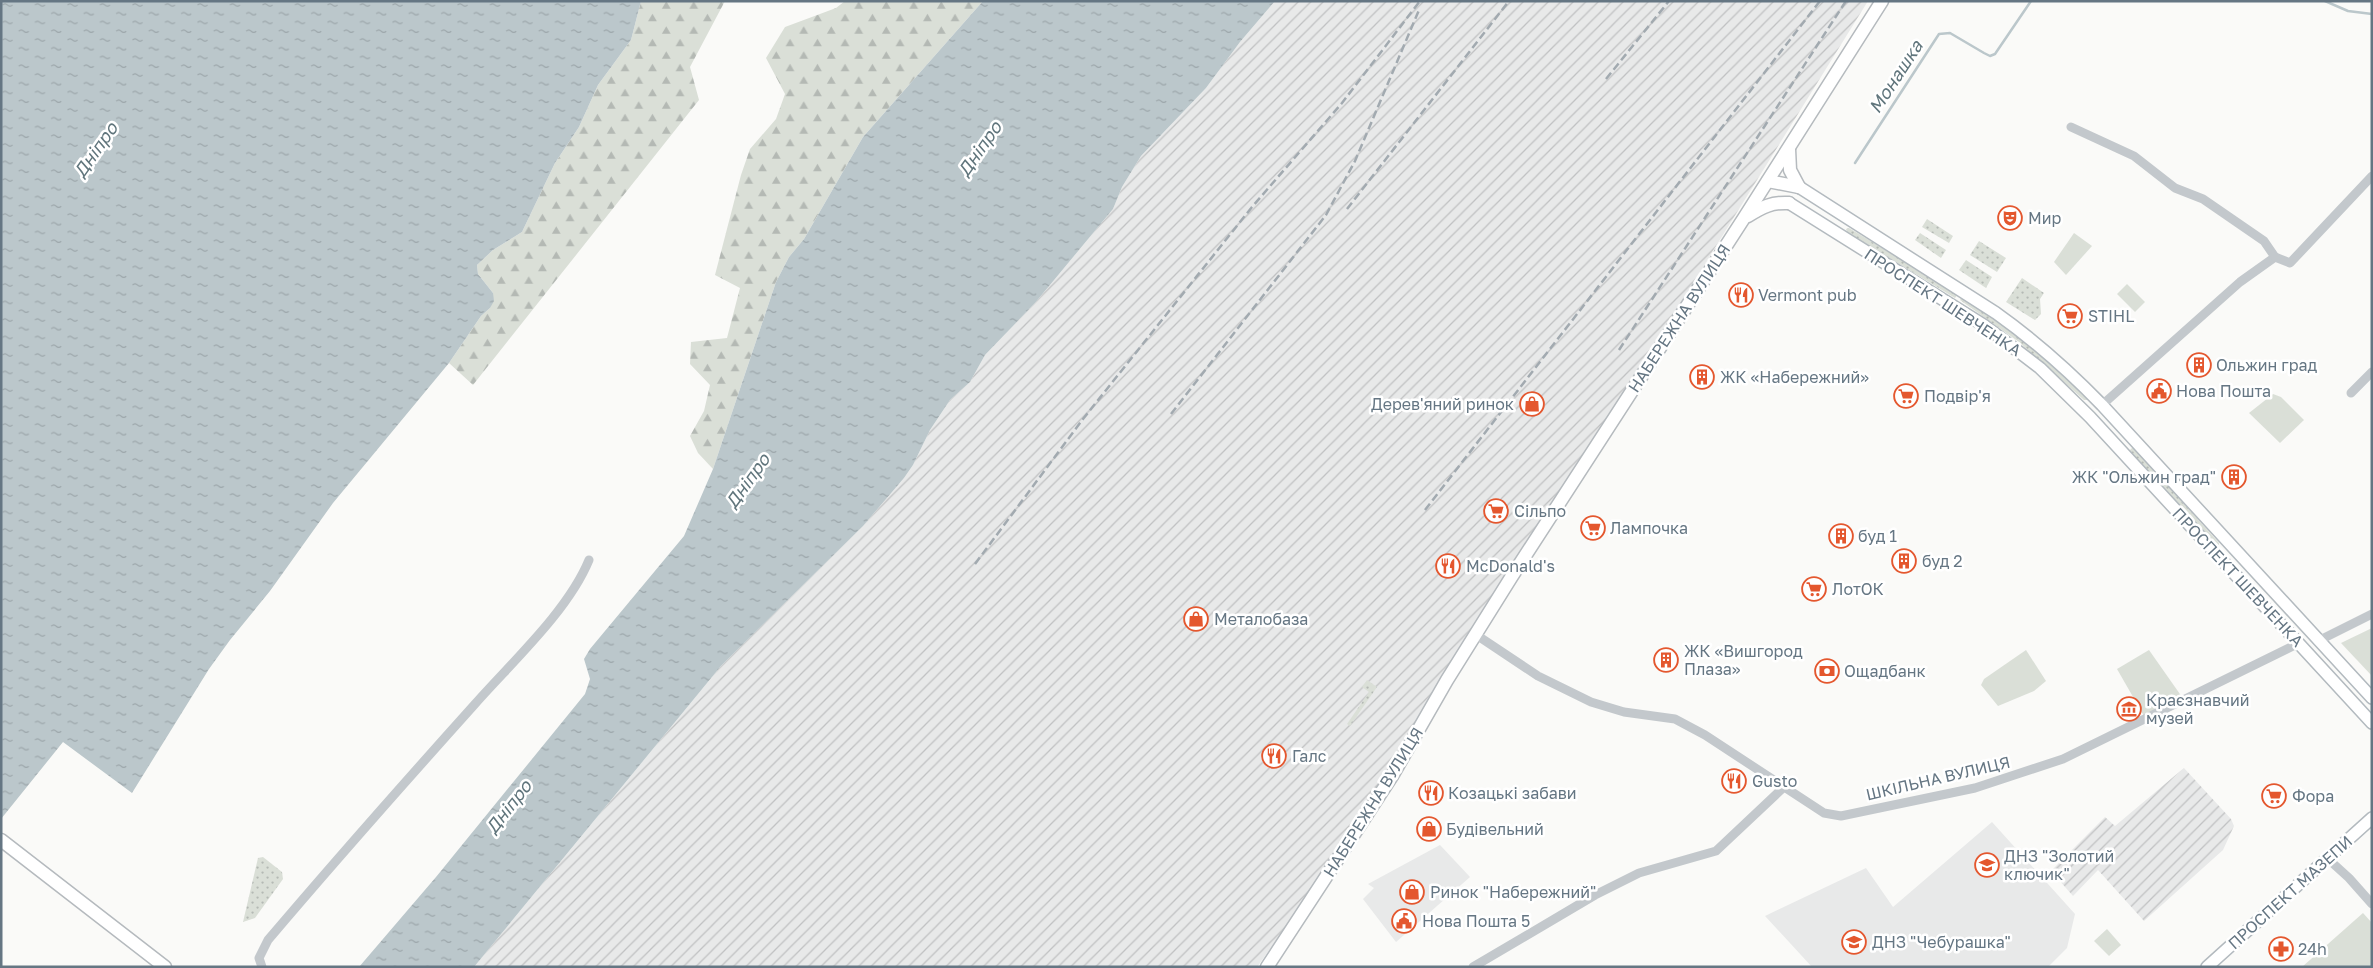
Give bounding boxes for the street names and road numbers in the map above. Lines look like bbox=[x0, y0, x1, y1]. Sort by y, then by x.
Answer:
street label: НАБЕРЕЖНА ВУЛИЦЯ bbox=[1624, 240, 1734, 396]
street label: ПРОСПЕКТ ШЕВЧЕНКА bbox=[1861, 244, 2025, 360]
street label: ПРОСПЕКТ ШЕВЧЕНКА bbox=[2168, 503, 2308, 651]
street label: НАБЕРЕЖНА ВУЛИЦЯ bbox=[1319, 724, 1427, 880]
street label: ШКІЛЬНА ВУЛИЦЯ bbox=[1864, 752, 2012, 804]
street label: ПРОСПЕКТ МАЗЕПИ bbox=[2224, 831, 2356, 953]

